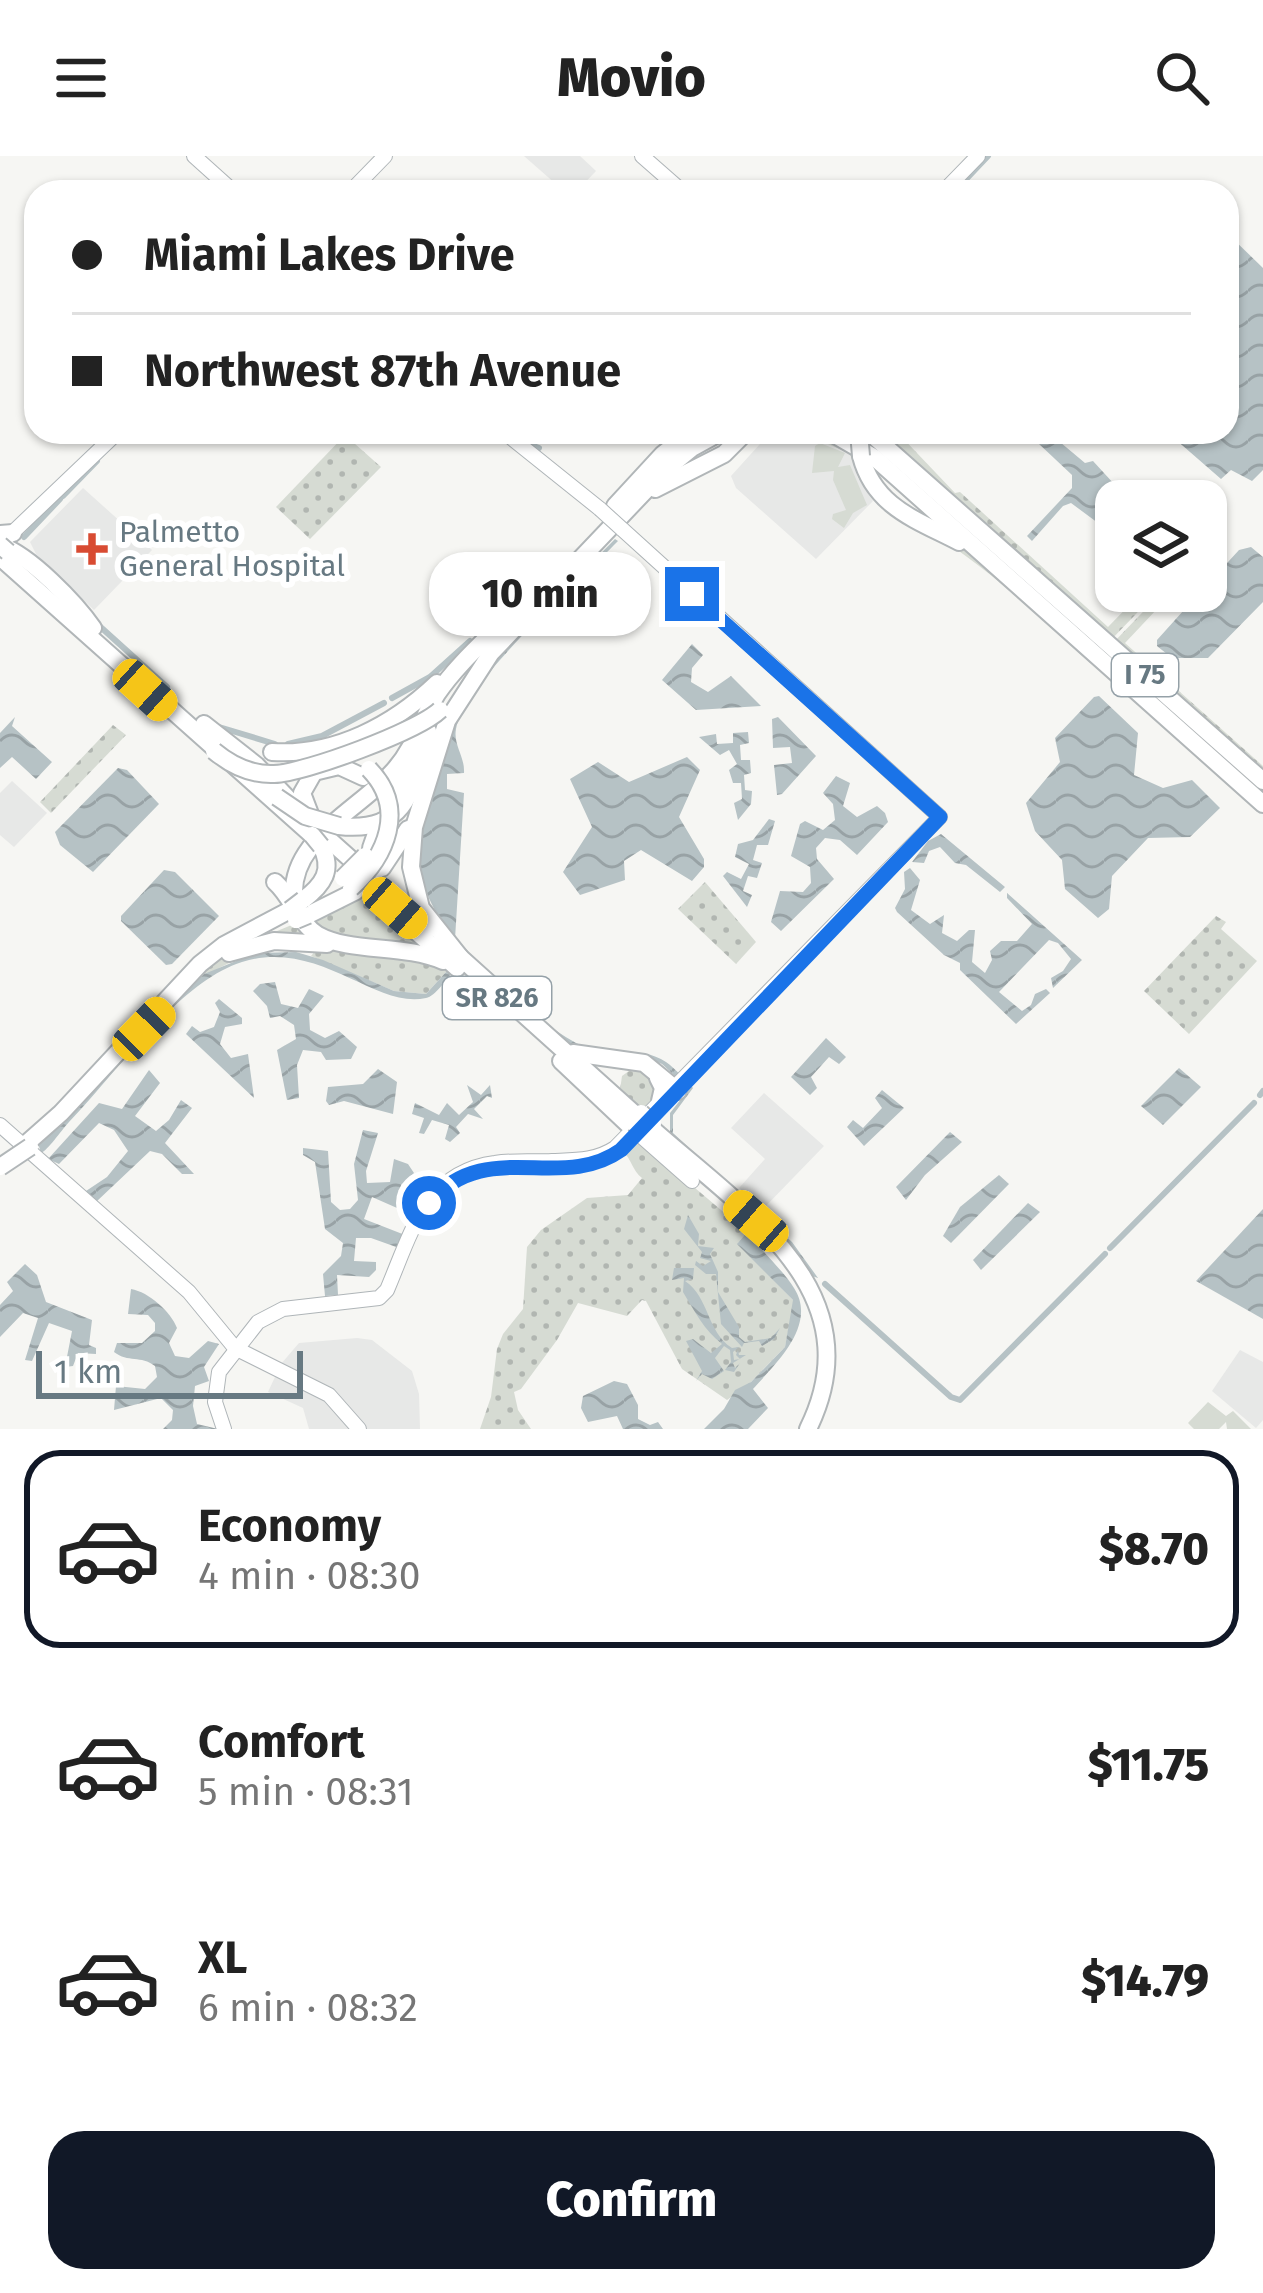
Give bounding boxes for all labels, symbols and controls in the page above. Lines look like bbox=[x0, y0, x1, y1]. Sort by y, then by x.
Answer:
icon: menu bbox=[48, 45, 114, 111]
icon: search bbox=[1149, 45, 1215, 111]
text: Movio bbox=[557, 46, 706, 110]
text: Miami Lakes Drive bbox=[144, 228, 515, 282]
text: Northwest 87th Avenue bbox=[144, 344, 621, 398]
map controls bbox=[1095, 480, 1227, 612]
button: layers bbox=[1095, 480, 1227, 612]
place label: Palmetto General Hospital bbox=[119, 514, 345, 584]
marker: Palmetto General Hospital bbox=[76, 533, 108, 565]
callout: 10 min bbox=[428, 552, 650, 636]
route end bbox=[665, 567, 719, 621]
text: 10 min bbox=[482, 571, 598, 617]
car bbox=[106, 653, 184, 727]
road number: I 75 bbox=[1112, 654, 1178, 696]
car bbox=[356, 871, 434, 945]
road number: SR 826 bbox=[443, 977, 551, 1019]
car bbox=[106, 991, 182, 1067]
route start bbox=[402, 1176, 456, 1230]
car bbox=[717, 1184, 795, 1258]
scale bar bbox=[36, 1345, 303, 1398]
text: 1 km bbox=[54, 1352, 122, 1392]
icon: car bbox=[54, 1495, 162, 1603]
text: Economy bbox=[198, 1499, 381, 1553]
text: $8.70 bbox=[1099, 1522, 1209, 1576]
text: 4 min · 08:30 bbox=[198, 1553, 421, 1599]
icon: car bbox=[54, 1711, 162, 1819]
text: Comfort bbox=[198, 1715, 365, 1769]
text: $11.75 bbox=[1088, 1738, 1209, 1792]
text: 5 min · 08:31 bbox=[198, 1769, 414, 1815]
icon: car bbox=[54, 1927, 162, 2035]
text: XL bbox=[198, 1931, 247, 1985]
text: $14.79 bbox=[1081, 1954, 1209, 2008]
text: 6 min · 08:32 bbox=[198, 1985, 418, 2031]
button: Confirm bbox=[48, 2131, 1215, 2269]

